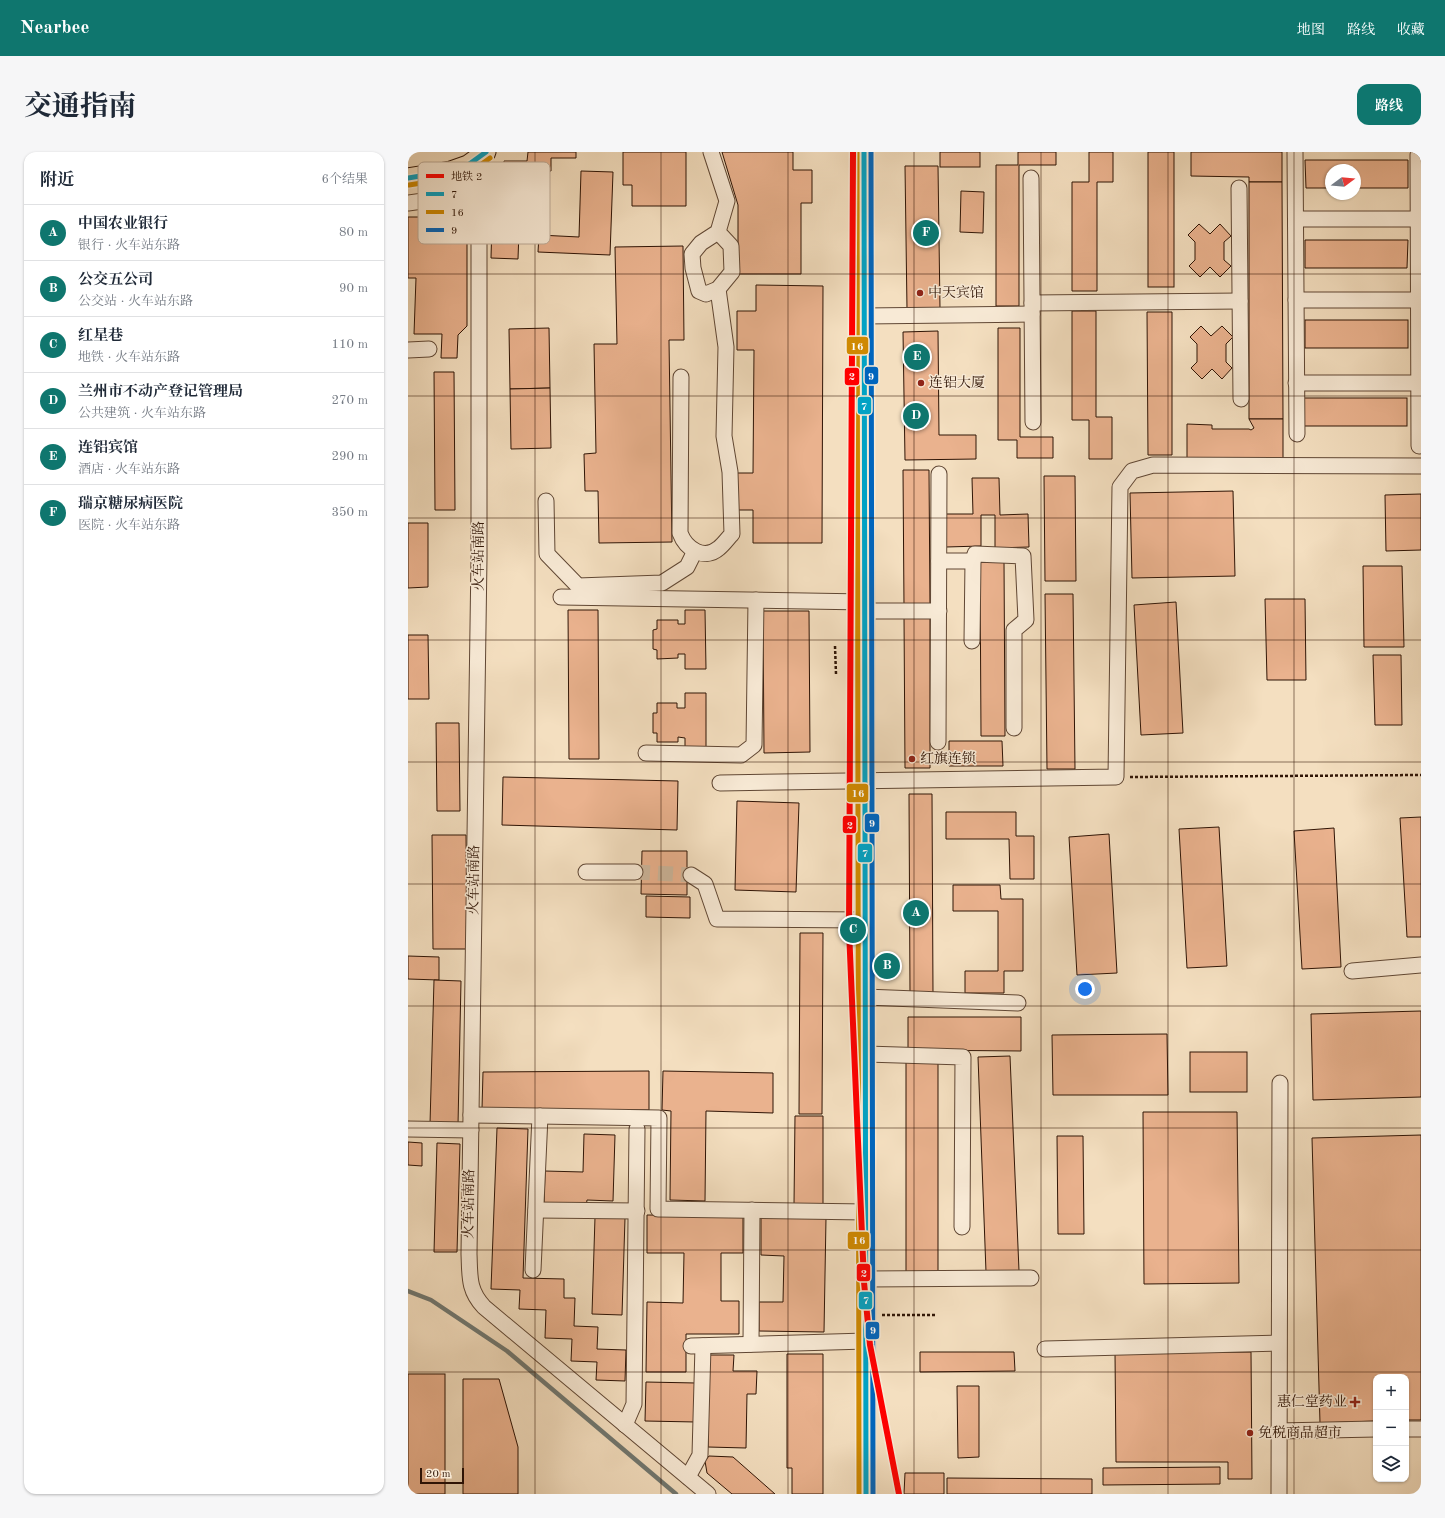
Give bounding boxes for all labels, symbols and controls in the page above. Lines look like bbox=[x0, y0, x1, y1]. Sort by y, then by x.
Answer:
text: Nearbee bbox=[20, 19, 89, 38]
text: 地图 bbox=[1297, 23, 1325, 37]
text: 路线 bbox=[1347, 23, 1375, 37]
text: 收藏 bbox=[1397, 23, 1425, 37]
button: 路线 bbox=[1357, 84, 1421, 125]
text: 交通指南 bbox=[24, 94, 136, 122]
legend bbox=[418, 162, 550, 244]
north arrow bbox=[1325, 164, 1361, 200]
text: 地铁 2 bbox=[451, 170, 482, 183]
text: 附近 bbox=[40, 172, 74, 189]
text: 6个结果 bbox=[321, 173, 368, 186]
text: 7 bbox=[451, 190, 457, 201]
text: 16 bbox=[451, 208, 464, 219]
text: 中国农业银行 bbox=[78, 217, 168, 232]
pin: F bbox=[913, 218, 939, 248]
text: A bbox=[48, 226, 58, 239]
text: 80 m bbox=[339, 226, 368, 239]
text: 9 bbox=[451, 226, 457, 237]
text: 银行 · 火车站东路 bbox=[78, 239, 180, 252]
text: 公交五公司 bbox=[78, 273, 153, 288]
text: B bbox=[48, 282, 58, 295]
text: 90 m bbox=[339, 282, 368, 295]
place label: 中天宾馆 bbox=[928, 285, 984, 300]
marker: 中天宾馆 bbox=[915, 288, 925, 298]
text: 公交站 · 火车站东路 bbox=[78, 295, 193, 308]
text: 红星巷 bbox=[78, 329, 123, 344]
line badge: 16 bbox=[846, 336, 869, 355]
text: C bbox=[49, 338, 57, 351]
text: 110 m bbox=[331, 338, 368, 351]
text: 16 bbox=[851, 342, 863, 353]
pin: E bbox=[904, 342, 930, 372]
text: 地铁 · 火车站东路 bbox=[78, 351, 180, 364]
line badge: 9 bbox=[864, 366, 879, 385]
line badge: 2 bbox=[844, 367, 860, 386]
text: 2 bbox=[849, 372, 855, 383]
text: 9 bbox=[868, 372, 874, 383]
place label: 连铝大厦 bbox=[929, 375, 985, 390]
marker: 连铝大厦 bbox=[916, 378, 926, 388]
text: 兰州市不动产登记管理局 bbox=[78, 385, 243, 400]
text: D bbox=[48, 394, 58, 407]
text: 270 m bbox=[331, 394, 368, 407]
line badge: 7 bbox=[857, 396, 872, 415]
pin: D bbox=[903, 401, 929, 431]
text: 7 bbox=[861, 402, 867, 413]
text: 公共建筑 · 火车站东路 bbox=[78, 407, 206, 420]
text: 连铝宾馆 bbox=[78, 441, 138, 456]
text: E bbox=[49, 450, 57, 463]
text: 290 m bbox=[331, 450, 368, 463]
text: 酒店 · 火车站东路 bbox=[78, 463, 180, 476]
text: 瑞京糖尿病医院 bbox=[78, 497, 183, 512]
text: F bbox=[49, 506, 57, 519]
text: 350 m bbox=[331, 506, 368, 519]
text: 医院 · 火车站东路 bbox=[78, 519, 180, 532]
street label: 火车站南路 bbox=[471, 521, 486, 591]
place label: 红旗连锁 bbox=[920, 751, 976, 766]
marker: 红旗连锁 bbox=[907, 754, 917, 764]
line badge: 16 bbox=[846, 783, 869, 803]
text: 16 bbox=[852, 789, 864, 800]
line badge: 9 bbox=[864, 813, 880, 833]
line badge: 2 bbox=[842, 815, 857, 834]
text: 9 bbox=[869, 819, 875, 830]
text: 2 bbox=[847, 821, 853, 832]
line badge: 7 bbox=[857, 843, 873, 863]
street label: 火车站南路 bbox=[465, 845, 482, 915]
text: 7 bbox=[862, 849, 868, 860]
pin: A bbox=[903, 898, 929, 928]
pin: C bbox=[840, 915, 866, 945]
pin: B bbox=[874, 951, 900, 981]
your location bbox=[1075, 979, 1095, 999]
street label: 火车站南路 bbox=[460, 1169, 477, 1239]
line badge: 16 bbox=[847, 1231, 870, 1250]
text: 16 bbox=[853, 1236, 865, 1247]
line badge: 2 bbox=[856, 1263, 871, 1282]
text: 2 bbox=[861, 1269, 867, 1280]
line badge: 7 bbox=[858, 1291, 873, 1310]
text: 7 bbox=[863, 1296, 869, 1307]
line badge: 9 bbox=[865, 1321, 880, 1340]
text: 9 bbox=[870, 1326, 876, 1337]
map controls bbox=[1373, 1374, 1409, 1482]
button: + bbox=[1373, 1374, 1409, 1410]
place label: 惠仁堂药业 bbox=[1277, 1394, 1347, 1409]
marker: 惠仁堂药业 bbox=[1350, 1397, 1360, 1407]
button: − bbox=[1373, 1410, 1409, 1446]
place label: 免税商品超市 bbox=[1258, 1425, 1342, 1440]
marker: 免税商品超市 bbox=[1245, 1428, 1255, 1438]
button: layers bbox=[1373, 1446, 1409, 1482]
scale bar bbox=[420, 1466, 464, 1485]
text: 20 m bbox=[426, 1469, 451, 1480]

